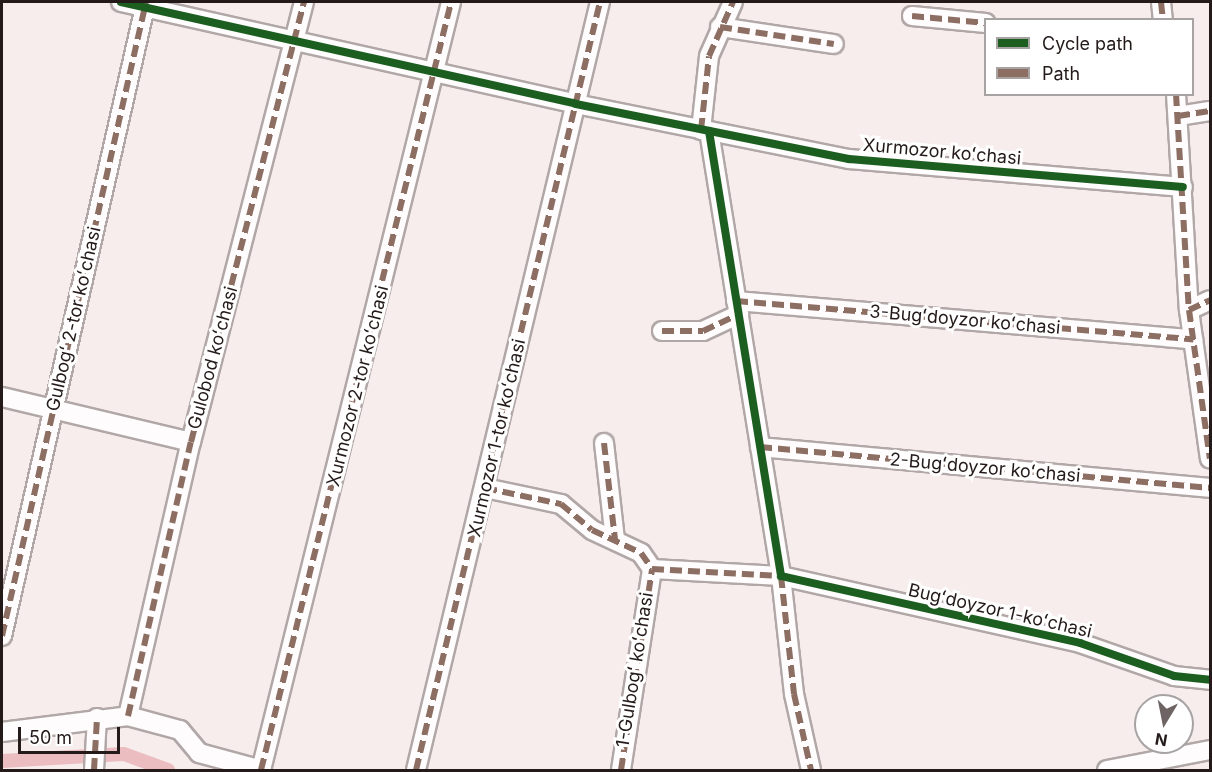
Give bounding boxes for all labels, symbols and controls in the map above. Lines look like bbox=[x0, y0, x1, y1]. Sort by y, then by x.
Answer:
legend bbox=[984, 18, 1194, 96]
text: Cycle path bbox=[1042, 33, 1133, 54]
text: Path bbox=[1042, 63, 1080, 84]
street label: Xurmozor koʻchasi bbox=[862, 134, 1022, 170]
street label: Gulbogʻ 2-tor koʻchasi bbox=[42, 225, 106, 413]
street label: Xurmozor 2-tor koʻchasi bbox=[323, 283, 393, 489]
street label: Gulobod koʻchasi bbox=[184, 284, 242, 432]
street label: 3-Bugʻdoyzor koʻchasi bbox=[869, 301, 1061, 339]
street label: Xurmozor 1-tor koʻchasi bbox=[464, 337, 530, 539]
street label: 2-Bugʻdoyzor koʻchasi bbox=[889, 449, 1081, 487]
street label: Bugʻdoyzor 1-koʻchasi bbox=[906, 579, 1094, 643]
street label: 1-Gulbogʻ koʻchasi bbox=[612, 591, 658, 749]
north arrow bbox=[1134, 694, 1194, 754]
scale bar bbox=[21, 715, 123, 753]
text: 50 m bbox=[29, 727, 72, 748]
text: N bbox=[1153, 729, 1169, 751]

